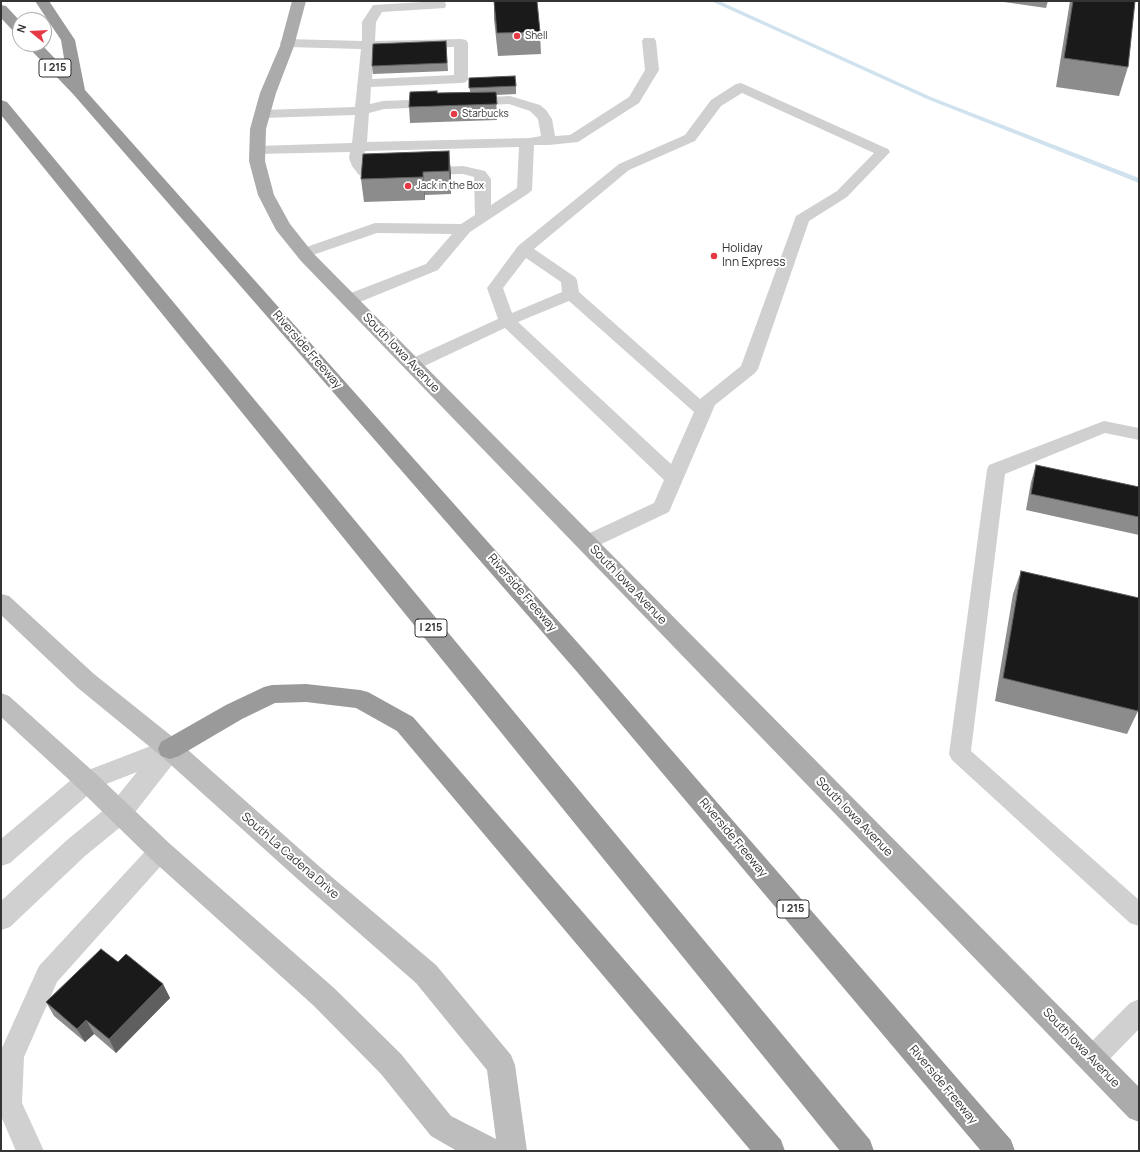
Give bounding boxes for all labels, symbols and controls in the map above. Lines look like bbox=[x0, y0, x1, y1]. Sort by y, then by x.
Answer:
north arrow bbox=[12, 12, 52, 52]
text: N bbox=[13, 22, 29, 35]
place label: Shell bbox=[525, 30, 548, 42]
marker: Shell bbox=[512, 31, 522, 41]
road number: I 215 bbox=[39, 59, 71, 77]
place label: Starbucks bbox=[462, 108, 509, 120]
marker: Starbucks bbox=[449, 109, 459, 119]
place label: Jack in the Box bbox=[416, 180, 484, 192]
marker: Jack in the Box bbox=[403, 181, 413, 191]
place label: Holiday Inn Express bbox=[722, 242, 786, 270]
marker: Holiday Inn Express bbox=[709, 251, 719, 261]
street label: Riverside Freeway bbox=[269, 308, 345, 392]
street label: South Iowa Avenue bbox=[359, 310, 443, 396]
street label: South Iowa Avenue bbox=[586, 542, 670, 628]
street label: Riverside Freeway bbox=[484, 551, 560, 635]
road number: I 215 bbox=[415, 619, 447, 637]
street label: South Iowa Avenue bbox=[812, 774, 896, 860]
street label: Riverside Freeway bbox=[696, 796, 770, 880]
street label: South La Cadena Drive bbox=[238, 810, 342, 902]
road number: I 215 bbox=[777, 900, 809, 918]
street label: South Iowa Avenue bbox=[1039, 1005, 1123, 1091]
street label: Riverside Freeway bbox=[906, 1043, 980, 1127]

